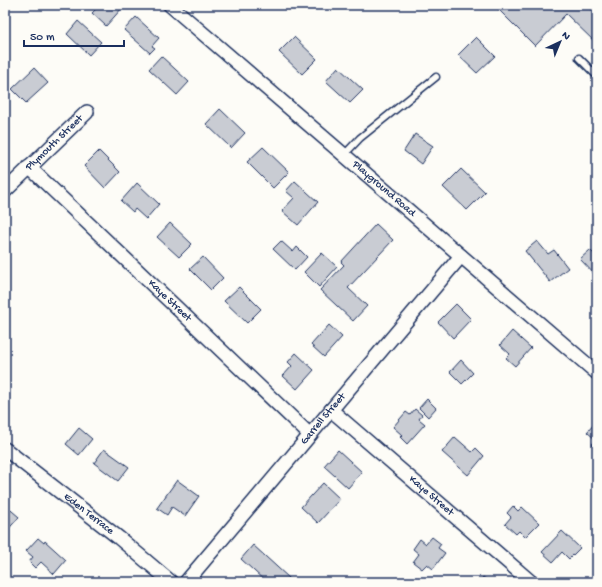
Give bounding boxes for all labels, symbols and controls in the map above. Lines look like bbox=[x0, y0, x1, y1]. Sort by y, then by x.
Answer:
scale bar bbox=[24, 22, 124, 48]
north arrow bbox=[540, 22, 580, 62]
text: N bbox=[559, 29, 572, 43]
text: 50 m bbox=[30, 31, 55, 45]
street label: Plymouth Street bbox=[23, 112, 87, 174]
street label: Playground Road bbox=[349, 158, 419, 221]
street label: Kaye Street bbox=[145, 277, 195, 325]
street label: Garrell Street bbox=[298, 390, 349, 447]
street label: Kaye Street bbox=[406, 473, 457, 520]
street label: Eden Terrace bbox=[61, 491, 116, 538]

